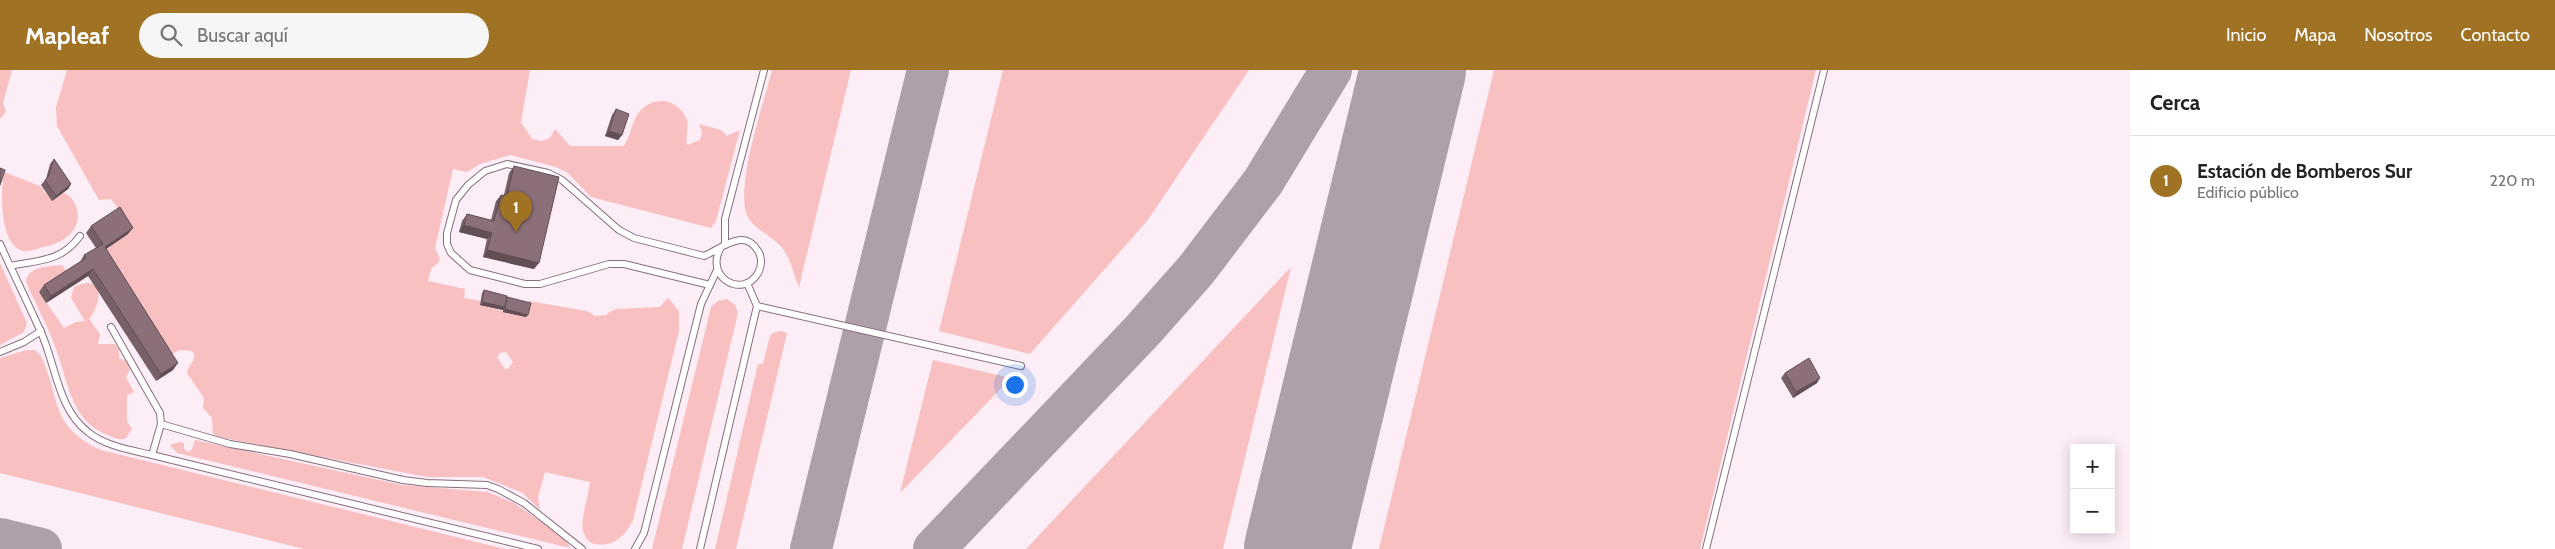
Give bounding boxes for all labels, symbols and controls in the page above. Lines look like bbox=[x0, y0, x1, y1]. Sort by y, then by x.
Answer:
search box bbox=[139, 13, 489, 58]
text: Mapleaf bbox=[25, 21, 109, 50]
icon: search bbox=[157, 21, 185, 49]
text: Buscar aquí bbox=[197, 24, 288, 47]
text: Inicio bbox=[2226, 24, 2266, 46]
text: Mapa bbox=[2294, 24, 2336, 46]
text: Nosotros bbox=[2364, 24, 2433, 46]
text: Contacto bbox=[2461, 24, 2530, 46]
text: Cerca bbox=[2150, 90, 2200, 115]
text: Estación de Bomberos Sur bbox=[2197, 160, 2412, 183]
text: 1 bbox=[2163, 171, 2169, 190]
text: 220 m bbox=[2489, 171, 2535, 190]
text: Edificio público bbox=[2197, 183, 2299, 202]
pin: 1 bbox=[500, 191, 532, 232]
your location bbox=[1002, 372, 1028, 398]
map controls bbox=[2070, 444, 2115, 534]
button: + bbox=[2070, 444, 2115, 489]
button: − bbox=[2070, 489, 2115, 534]

